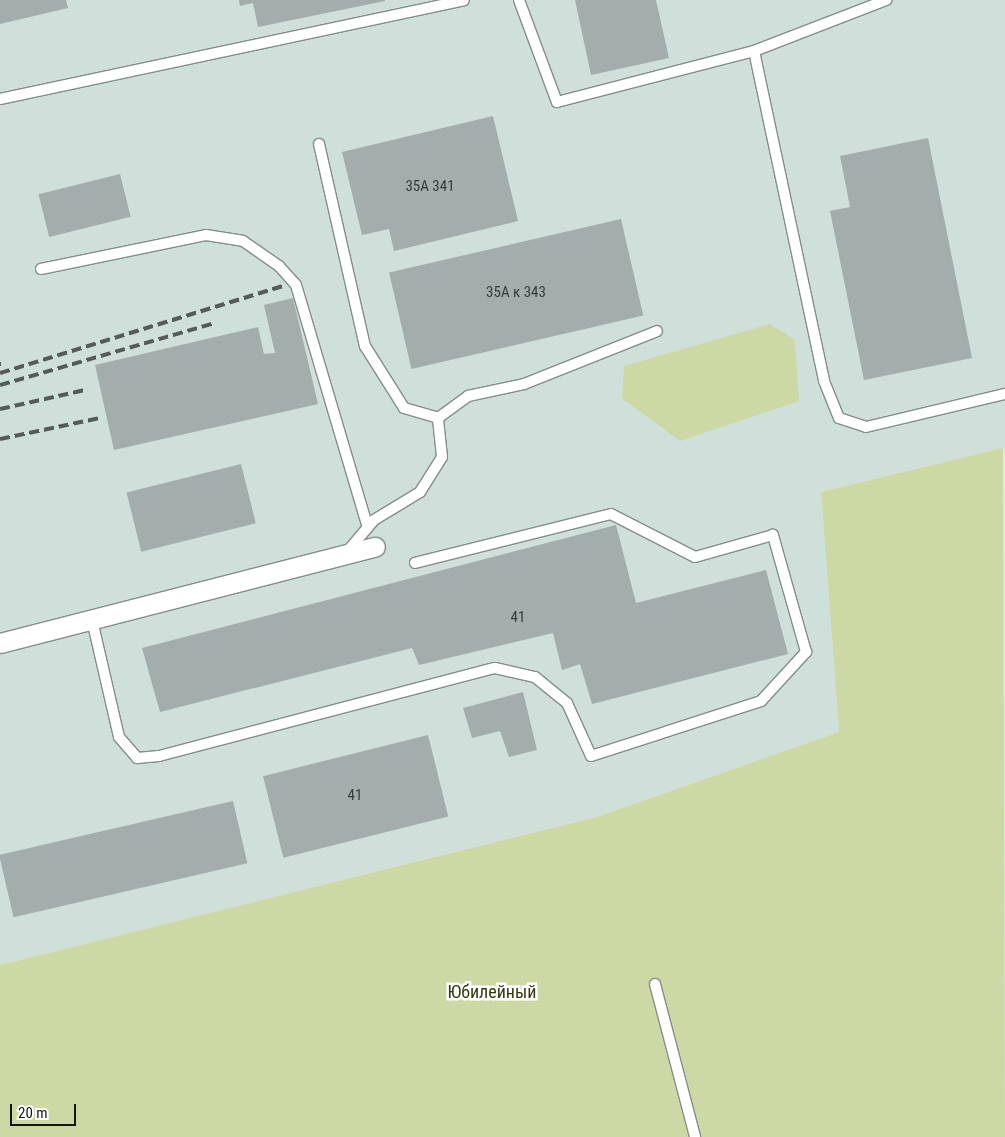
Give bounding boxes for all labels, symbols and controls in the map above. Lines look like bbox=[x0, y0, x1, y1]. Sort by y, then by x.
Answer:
house number: 35А 341 bbox=[405, 178, 455, 196]
house number: 35А к 343 bbox=[486, 284, 546, 302]
house number: 41 bbox=[511, 609, 525, 627]
house number: 41 bbox=[348, 787, 362, 805]
park label: Юбилейный bbox=[448, 981, 536, 1003]
scale bar bbox=[12, 1094, 79, 1126]
text: 20 m bbox=[18, 1104, 48, 1122]

